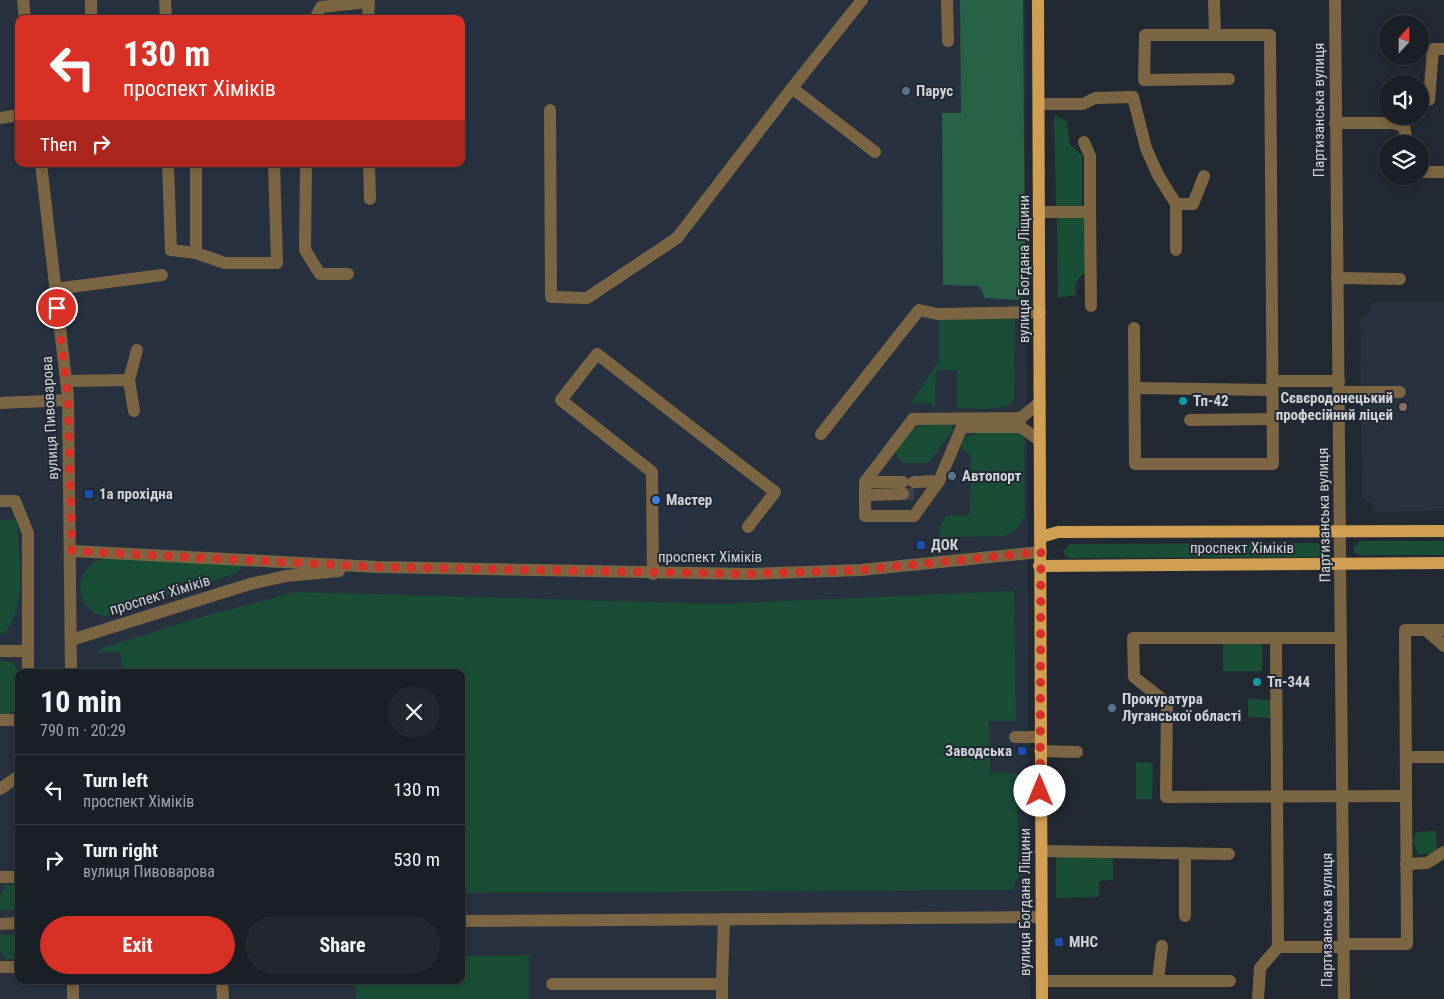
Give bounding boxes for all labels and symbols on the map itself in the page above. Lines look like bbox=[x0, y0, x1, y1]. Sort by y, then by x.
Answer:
north arrow bbox=[1379, 15, 1429, 65]
street label: Партизанська вулиця bbox=[1310, 43, 1328, 177]
place label: Парус bbox=[916, 82, 953, 100]
marker: Парус bbox=[900, 85, 912, 97]
street label: вулиця Богдана Ліщини bbox=[1015, 195, 1033, 343]
pin bbox=[36, 287, 78, 329]
street label: вулиця Пивоварова bbox=[38, 356, 62, 480]
place label: Сєвєродонецький професійний ліцей bbox=[1276, 389, 1393, 424]
place label: Тп-42 bbox=[1193, 392, 1229, 410]
marker: Тп-42 bbox=[1177, 395, 1189, 407]
marker: Сєвєродонецький професійний ліцей bbox=[1397, 401, 1409, 413]
street label: Партизанська вулиця bbox=[1314, 448, 1334, 582]
place label: Автопорт bbox=[962, 467, 1021, 485]
marker: Автопорт bbox=[946, 470, 958, 482]
place label: 1а прохідна bbox=[99, 485, 173, 503]
marker: 1а прохідна bbox=[83, 488, 95, 500]
place label: Мастер bbox=[666, 491, 712, 509]
marker: Мастер bbox=[650, 494, 662, 506]
place label: ДОК bbox=[931, 536, 959, 554]
marker: ДОК bbox=[915, 539, 927, 551]
street label: проспект Хіміків bbox=[1190, 539, 1294, 557]
street label: проспект Хіміків bbox=[658, 548, 762, 566]
street label: проспект Хіміків bbox=[108, 571, 212, 619]
place label: Тп-344 bbox=[1267, 673, 1311, 691]
marker: Тп-344 bbox=[1251, 676, 1263, 688]
place label: Прокуратура Луганської області bbox=[1122, 690, 1241, 725]
marker: Прокуратура Луганської області bbox=[1106, 702, 1118, 714]
place label: Заводська bbox=[945, 742, 1012, 760]
marker: Заводська bbox=[1016, 745, 1028, 757]
position arrow bbox=[1013, 764, 1065, 816]
street label: вулиця Богдана Ліщини bbox=[1016, 828, 1034, 976]
street label: Партизанська вулиця bbox=[1318, 853, 1336, 987]
place label: МНС bbox=[1069, 933, 1099, 951]
marker: МНС bbox=[1053, 936, 1065, 948]

